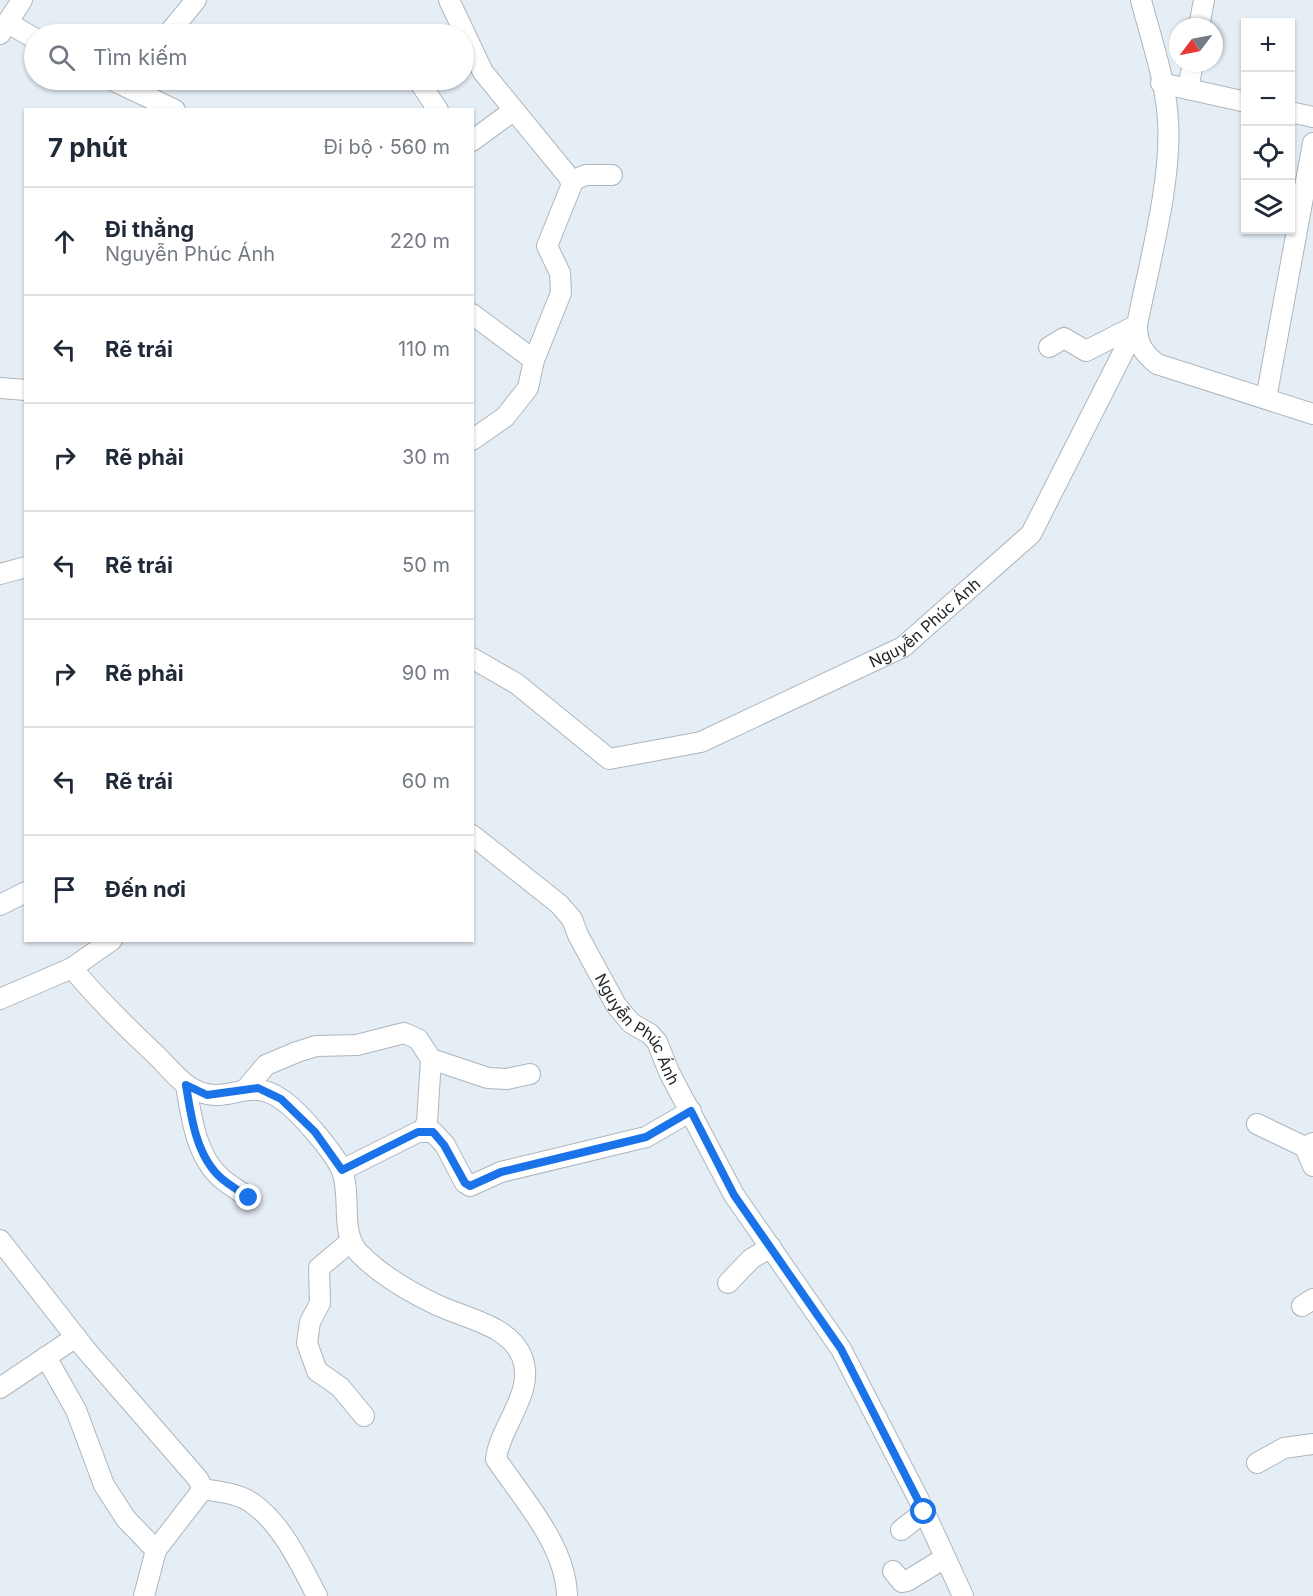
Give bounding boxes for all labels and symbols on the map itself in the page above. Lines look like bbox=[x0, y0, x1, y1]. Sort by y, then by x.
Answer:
north arrow bbox=[1169, 18, 1223, 72]
street label: Nguyễn Phúc Ánh bbox=[866, 574, 984, 672]
street label: Nguyễn Phúc Ánh bbox=[591, 970, 684, 1088]
route end bbox=[235, 1184, 261, 1210]
route start bbox=[910, 1498, 936, 1524]

